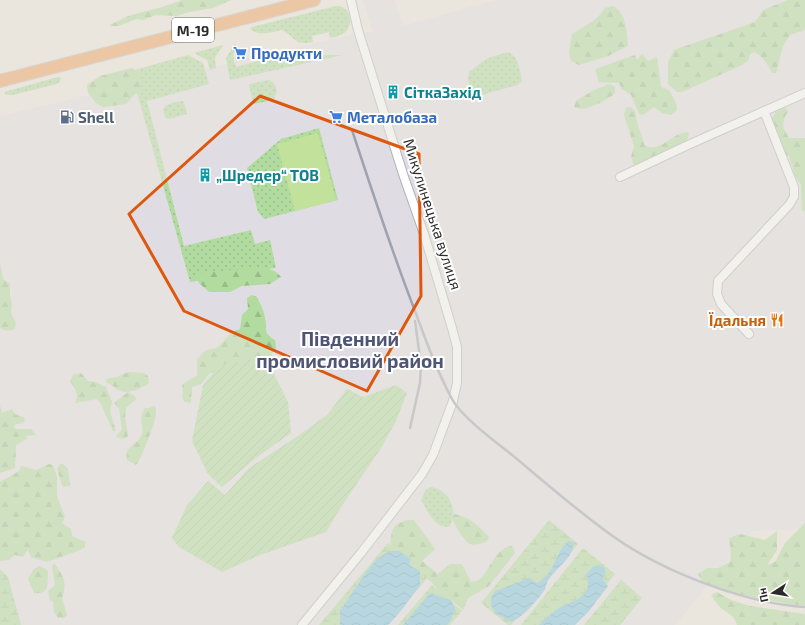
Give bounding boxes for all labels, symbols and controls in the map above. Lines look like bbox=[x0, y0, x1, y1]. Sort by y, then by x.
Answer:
road number: М-19 bbox=[172, 18, 214, 42]
place label: Продукти bbox=[251, 44, 322, 62]
supermarket icon: Продукти bbox=[232, 45, 248, 61]
place label: СіткаЗахід bbox=[404, 83, 482, 101]
building icon: СіткаЗахід bbox=[385, 84, 401, 100]
place label: Shell bbox=[78, 108, 114, 126]
place label: Металобаза bbox=[347, 108, 437, 126]
fuel station icon: Shell bbox=[59, 109, 75, 125]
supermarket icon: Металобаза bbox=[328, 109, 344, 125]
street label: Микулинецька вулиця bbox=[399, 136, 466, 292]
place label: „Шредер“ ТОВ bbox=[216, 166, 319, 184]
building icon: „Шредер“ ТОВ bbox=[197, 167, 213, 183]
place label: Їдальня bbox=[708, 311, 766, 329]
restaurant icon: Їдальня bbox=[769, 312, 785, 328]
district label: Південний промисловий район bbox=[256, 327, 444, 372]
north arrow bbox=[753, 573, 793, 613]
text: Пн bbox=[755, 587, 771, 604]

